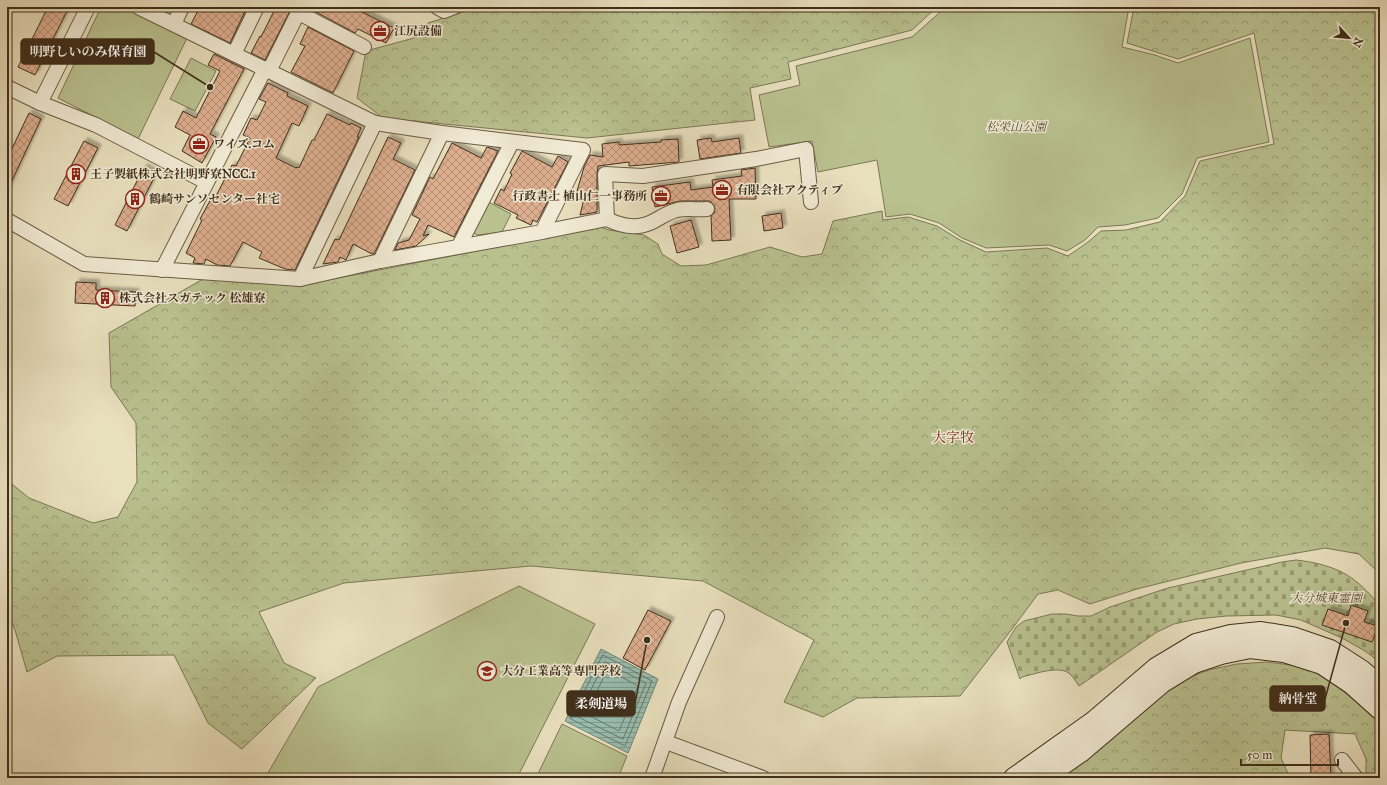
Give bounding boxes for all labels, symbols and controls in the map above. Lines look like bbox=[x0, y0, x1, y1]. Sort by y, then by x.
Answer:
north arrow bbox=[1329, 18, 1369, 58]
office icon: 江尻設備 bbox=[369, 20, 391, 42]
place label: 江尻設備 bbox=[394, 24, 442, 38]
text: N bbox=[1349, 35, 1365, 50]
callout: 明野しいのみ保育園 bbox=[21, 39, 154, 64]
text: 明野しいのみ保育園 bbox=[29, 44, 147, 60]
park label: 松栄山公園 bbox=[986, 120, 1048, 134]
office icon: ワイズ.コム bbox=[188, 133, 210, 155]
place label: ワイズ.コム bbox=[213, 137, 275, 151]
building icon: 王子製紙株式会社明野寮NCC.1 bbox=[65, 163, 87, 185]
place label: 王子製紙株式会社明野寮NCC.1 bbox=[90, 167, 256, 181]
office icon: 有限会社アクティブ bbox=[711, 179, 733, 201]
place label: 有限会社アクティブ bbox=[736, 183, 843, 197]
office icon: 行政書士 植山仁一事務所 bbox=[650, 185, 672, 207]
building icon: 鶴崎サンソセンター社宅 bbox=[124, 188, 146, 210]
place label: 行政書士 植山仁一事務所 bbox=[512, 189, 647, 203]
place label: 鶴崎サンソセンター社宅 bbox=[149, 192, 280, 206]
building icon: 株式会社スガテック 松雄寮 bbox=[94, 287, 116, 309]
place label: 株式会社スガテック 松雄寮 bbox=[119, 291, 266, 305]
district label: 大字牧 bbox=[932, 429, 974, 446]
park label: 大分城東霊園 bbox=[1290, 591, 1364, 605]
school or university icon: 大分工業高等専門学校 bbox=[476, 660, 498, 682]
place label: 大分工業高等専門学校 bbox=[501, 664, 621, 678]
callout: 納骨堂 bbox=[1270, 686, 1325, 711]
callout: 柔剣道場 bbox=[567, 691, 635, 716]
text: 納骨堂 bbox=[1278, 691, 1318, 707]
text: 柔剣道場 bbox=[575, 696, 627, 712]
scale bar bbox=[1241, 741, 1338, 767]
text: 50 m bbox=[1247, 748, 1272, 762]

